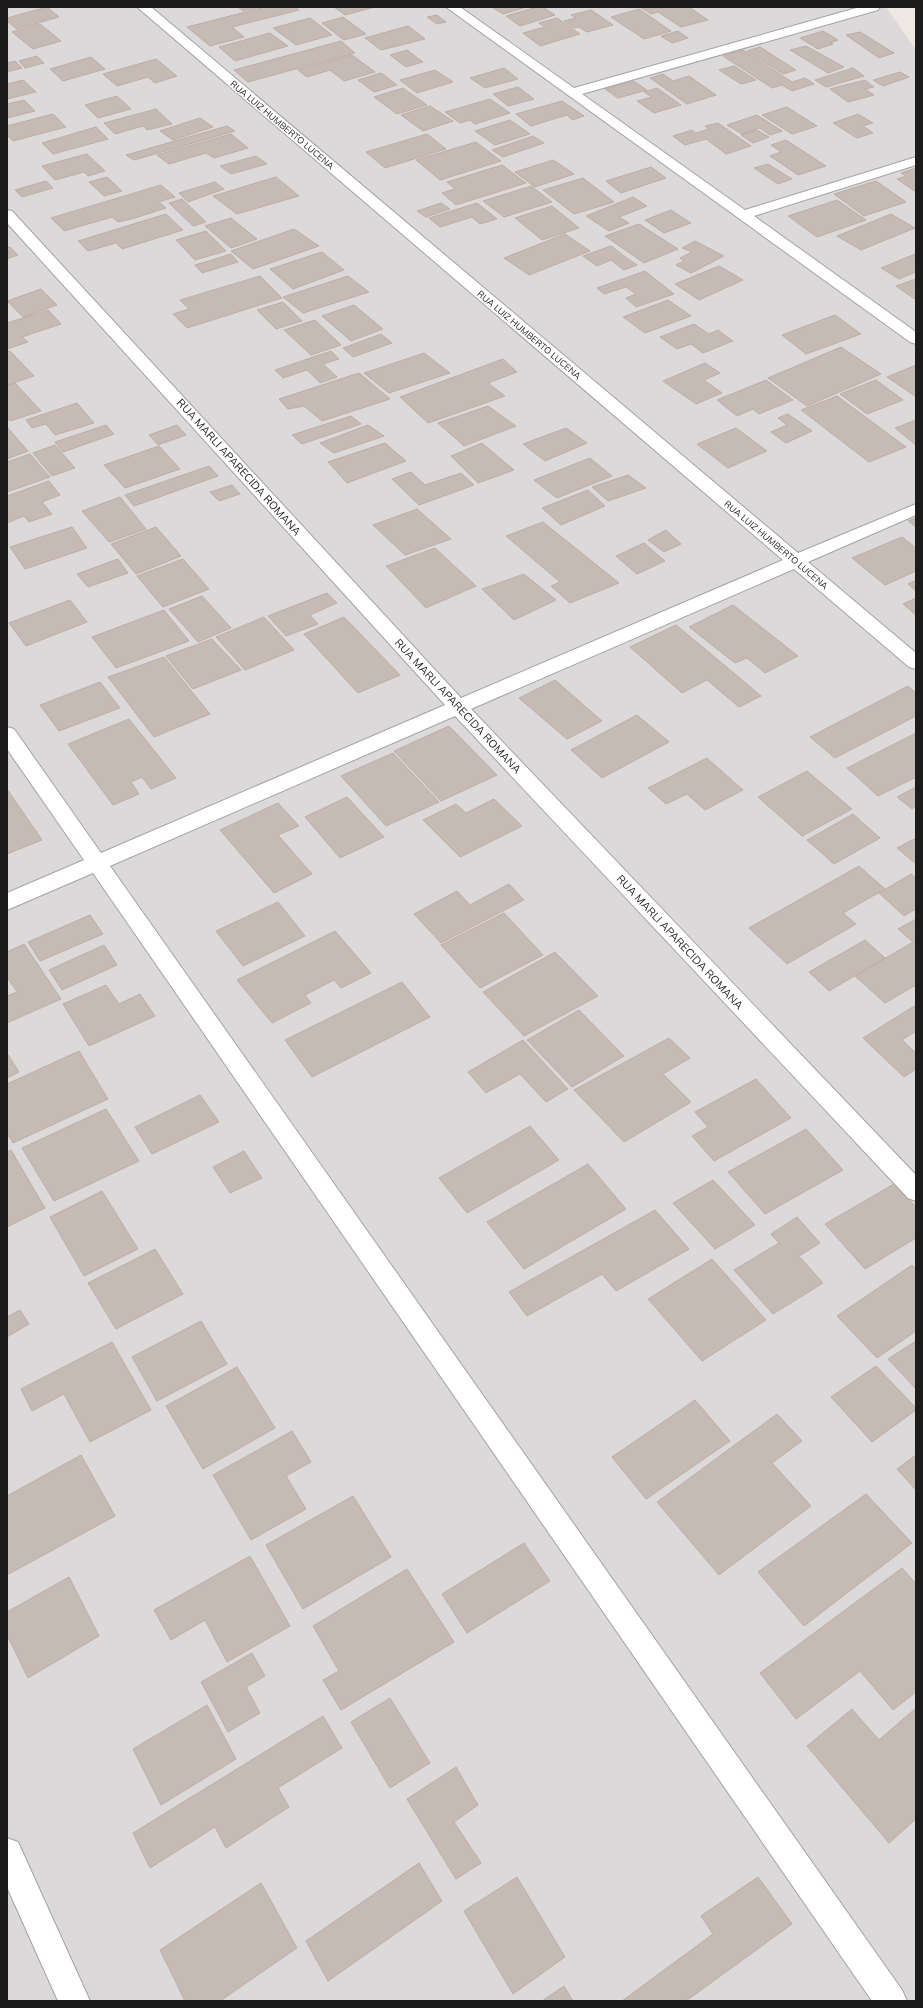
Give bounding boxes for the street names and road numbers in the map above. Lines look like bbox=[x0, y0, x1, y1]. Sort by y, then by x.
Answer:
street label: RUA LUIZ HUMBERTO LUCENA bbox=[228, 78, 337, 171]
street label: RUA LUIZ HUMBERTO LUCENA bbox=[475, 288, 584, 381]
street label: RUA MARLI APARECIDA ROMANA bbox=[174, 396, 304, 538]
street label: RUA LUIZ HUMBERTO LUCENA bbox=[722, 498, 831, 591]
street label: RUA MARLI APARECIDA ROMANA bbox=[392, 636, 524, 776]
street label: RUA MARLI APARECIDA ROMANA bbox=[614, 872, 746, 1012]

